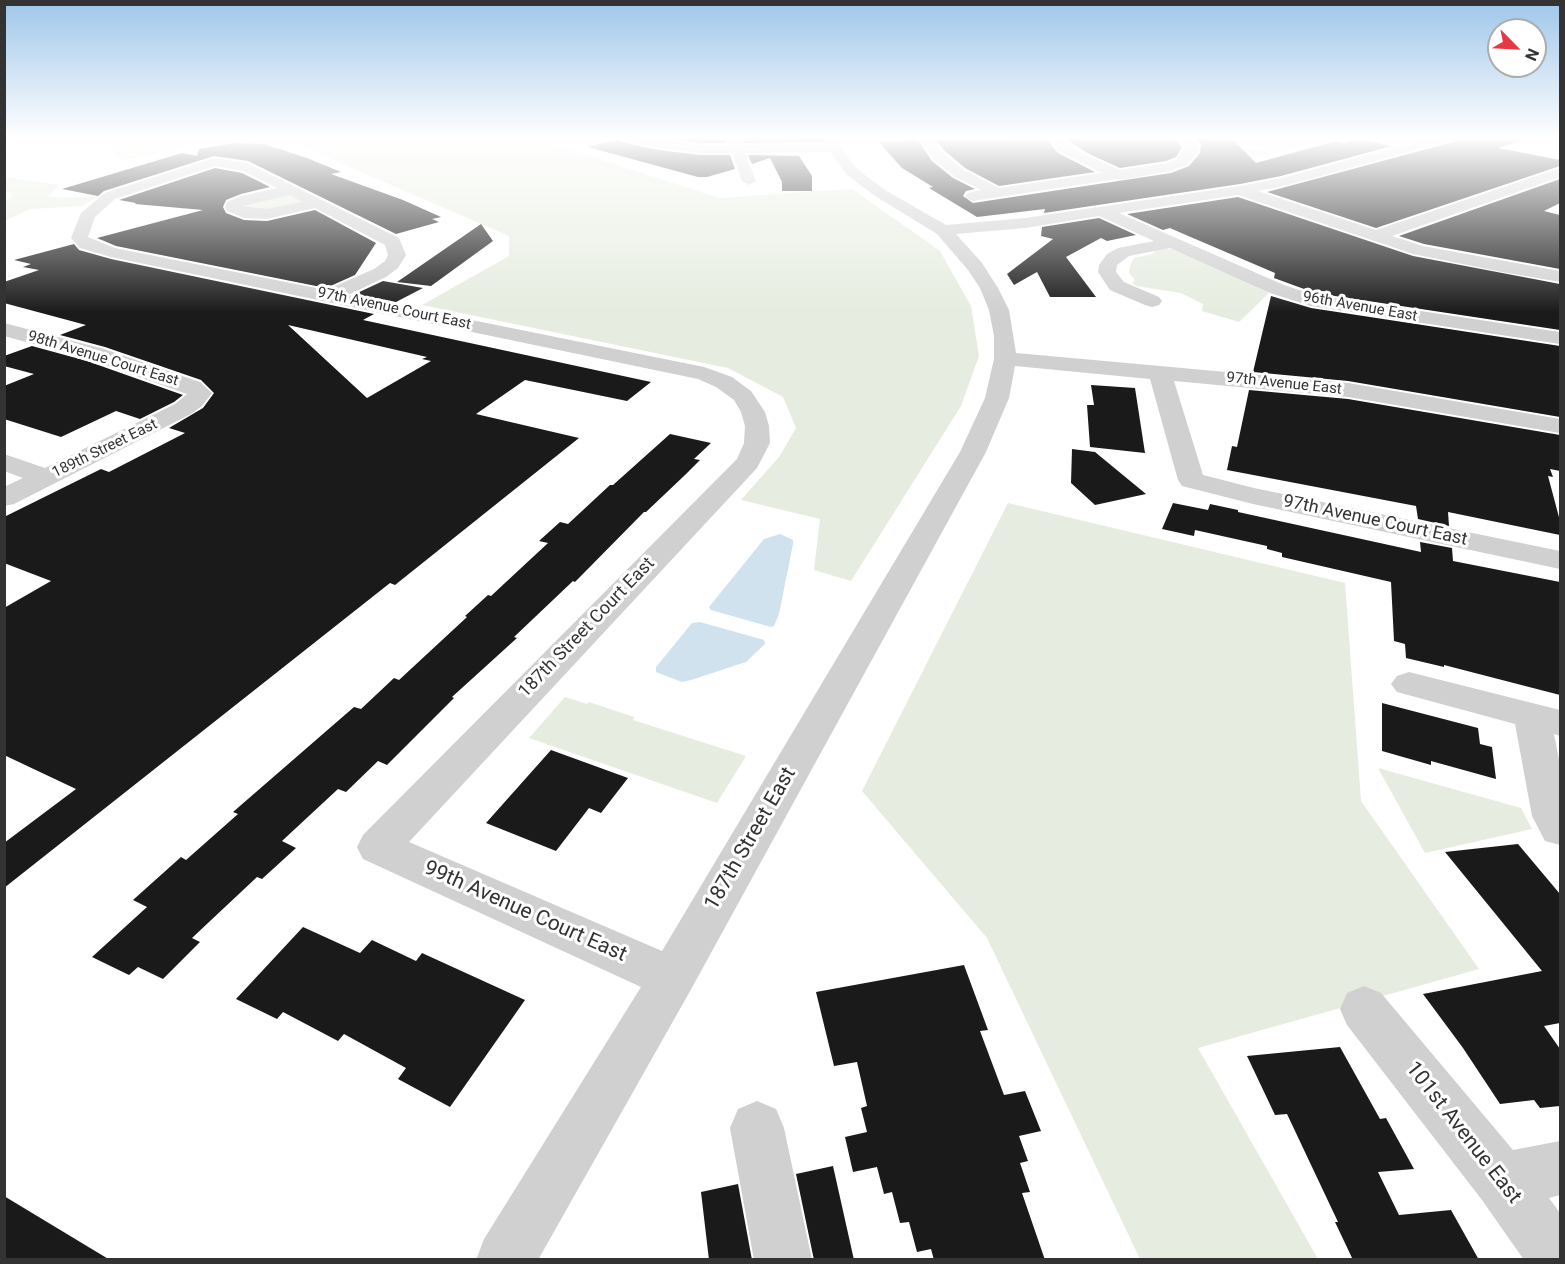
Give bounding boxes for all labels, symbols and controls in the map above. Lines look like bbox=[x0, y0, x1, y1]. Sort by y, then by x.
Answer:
north arrow bbox=[1487, 18, 1547, 78]
text: N bbox=[1521, 46, 1543, 64]
street label: 97th Avenue Court East bbox=[316, 284, 472, 334]
street label: 96th Avenue East bbox=[1301, 288, 1419, 326]
street label: 98th Avenue Court East bbox=[26, 328, 180, 390]
street label: 97th Avenue East bbox=[1225, 369, 1343, 399]
street label: 189th Street East bbox=[49, 416, 161, 482]
street label: 97th Avenue Court East bbox=[1281, 491, 1469, 551]
street label: 187th Street Court East bbox=[514, 553, 660, 703]
street label: 187th Street East bbox=[700, 763, 802, 915]
street label: 99th Avenue Court East bbox=[420, 856, 630, 968]
street label: 101st Avenue East bbox=[1400, 1057, 1526, 1209]

